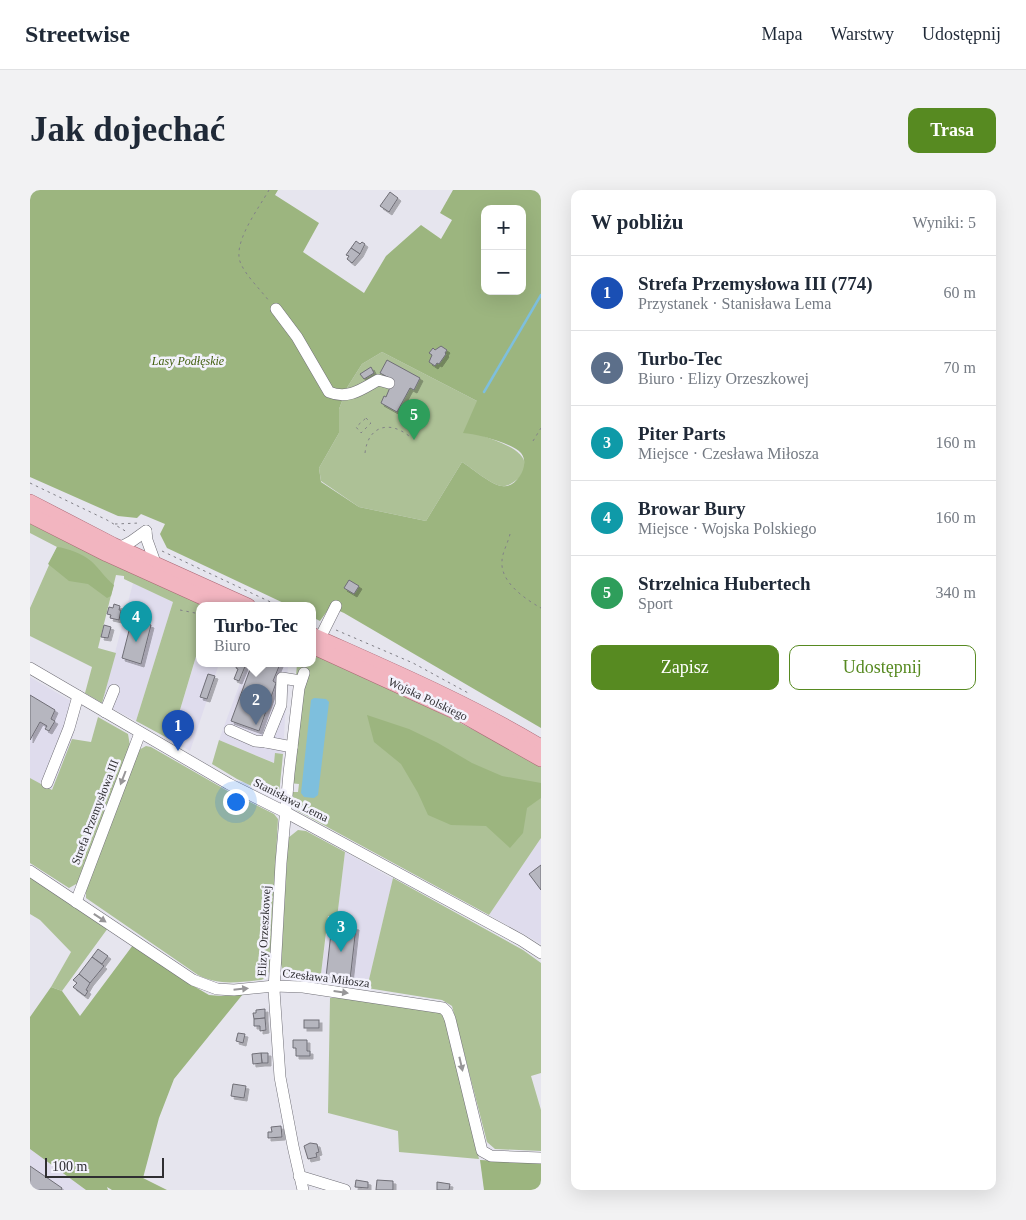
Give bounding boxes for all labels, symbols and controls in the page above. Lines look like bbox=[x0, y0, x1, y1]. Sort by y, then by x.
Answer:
text: Streetwise bbox=[25, 21, 130, 47]
text: Mapa bbox=[761, 24, 802, 44]
text: Warstwy bbox=[830, 24, 894, 44]
text: Udostępnij bbox=[922, 24, 1001, 44]
button: Trasa bbox=[908, 108, 996, 153]
text: Jak dojechać bbox=[30, 110, 225, 149]
map controls bbox=[481, 205, 526, 295]
button: + bbox=[481, 205, 526, 250]
text: W pobliżu bbox=[591, 210, 683, 234]
text: Wyniki: 5 bbox=[913, 214, 976, 231]
button: − bbox=[481, 250, 526, 295]
text: Strefa Przemysłowa III (774) bbox=[638, 273, 872, 294]
text: 1 bbox=[603, 284, 611, 301]
text: 60 m bbox=[944, 284, 976, 301]
text: Przystanek · Stanisława Lema bbox=[638, 295, 831, 312]
text: Turbo-Tec bbox=[638, 348, 722, 369]
park label: Lasy Podłęskie bbox=[151, 354, 225, 368]
text: 2 bbox=[603, 359, 611, 376]
text: 70 m bbox=[944, 359, 976, 376]
text: Biuro · Elizy Orzeszkowej bbox=[638, 370, 809, 387]
pin: 5 bbox=[398, 399, 430, 440]
text: Piter Parts bbox=[638, 423, 726, 444]
text: 3 bbox=[603, 434, 611, 451]
text: 160 m bbox=[936, 434, 976, 451]
text: Miejsce · Czesława Miłosza bbox=[638, 445, 819, 462]
text: Browar Bury bbox=[638, 498, 746, 519]
text: 4 bbox=[603, 509, 611, 526]
text: 160 m bbox=[936, 509, 976, 526]
text: Miejsce · Wojska Polskiego bbox=[638, 520, 816, 537]
text: Strzelnica Hubertech bbox=[638, 573, 811, 594]
text: 5 bbox=[603, 584, 611, 601]
text: 340 m bbox=[936, 584, 976, 601]
text: Sport bbox=[638, 595, 673, 612]
pin: 4 bbox=[120, 601, 152, 642]
popup bbox=[196, 602, 316, 667]
text: Turbo-Tec bbox=[214, 615, 298, 636]
text: Biuro bbox=[214, 637, 250, 654]
button: Zapisz bbox=[591, 645, 779, 690]
button: Udostępnij bbox=[789, 645, 976, 690]
street label: Wojska Polskiego bbox=[386, 674, 470, 724]
pin: 2 bbox=[240, 684, 272, 725]
pin: 1 bbox=[162, 710, 194, 751]
street label: Strefa Przemysłowa III bbox=[69, 758, 121, 866]
one-way arrow bbox=[119, 771, 127, 786]
street label: Stanisława Lema bbox=[251, 775, 331, 825]
your location bbox=[223, 789, 249, 815]
street label: Elizy Orzeszkowej bbox=[255, 885, 273, 977]
pin: 3 bbox=[325, 911, 357, 952]
one-way arrow bbox=[93, 913, 106, 923]
street label: Czesława Miłosza bbox=[282, 966, 371, 990]
one-way arrow bbox=[234, 985, 250, 993]
one-way arrow bbox=[333, 988, 349, 996]
one-way arrow bbox=[457, 1056, 465, 1071]
scale bar bbox=[45, 1155, 164, 1178]
text: 100 m bbox=[52, 1159, 87, 1174]

